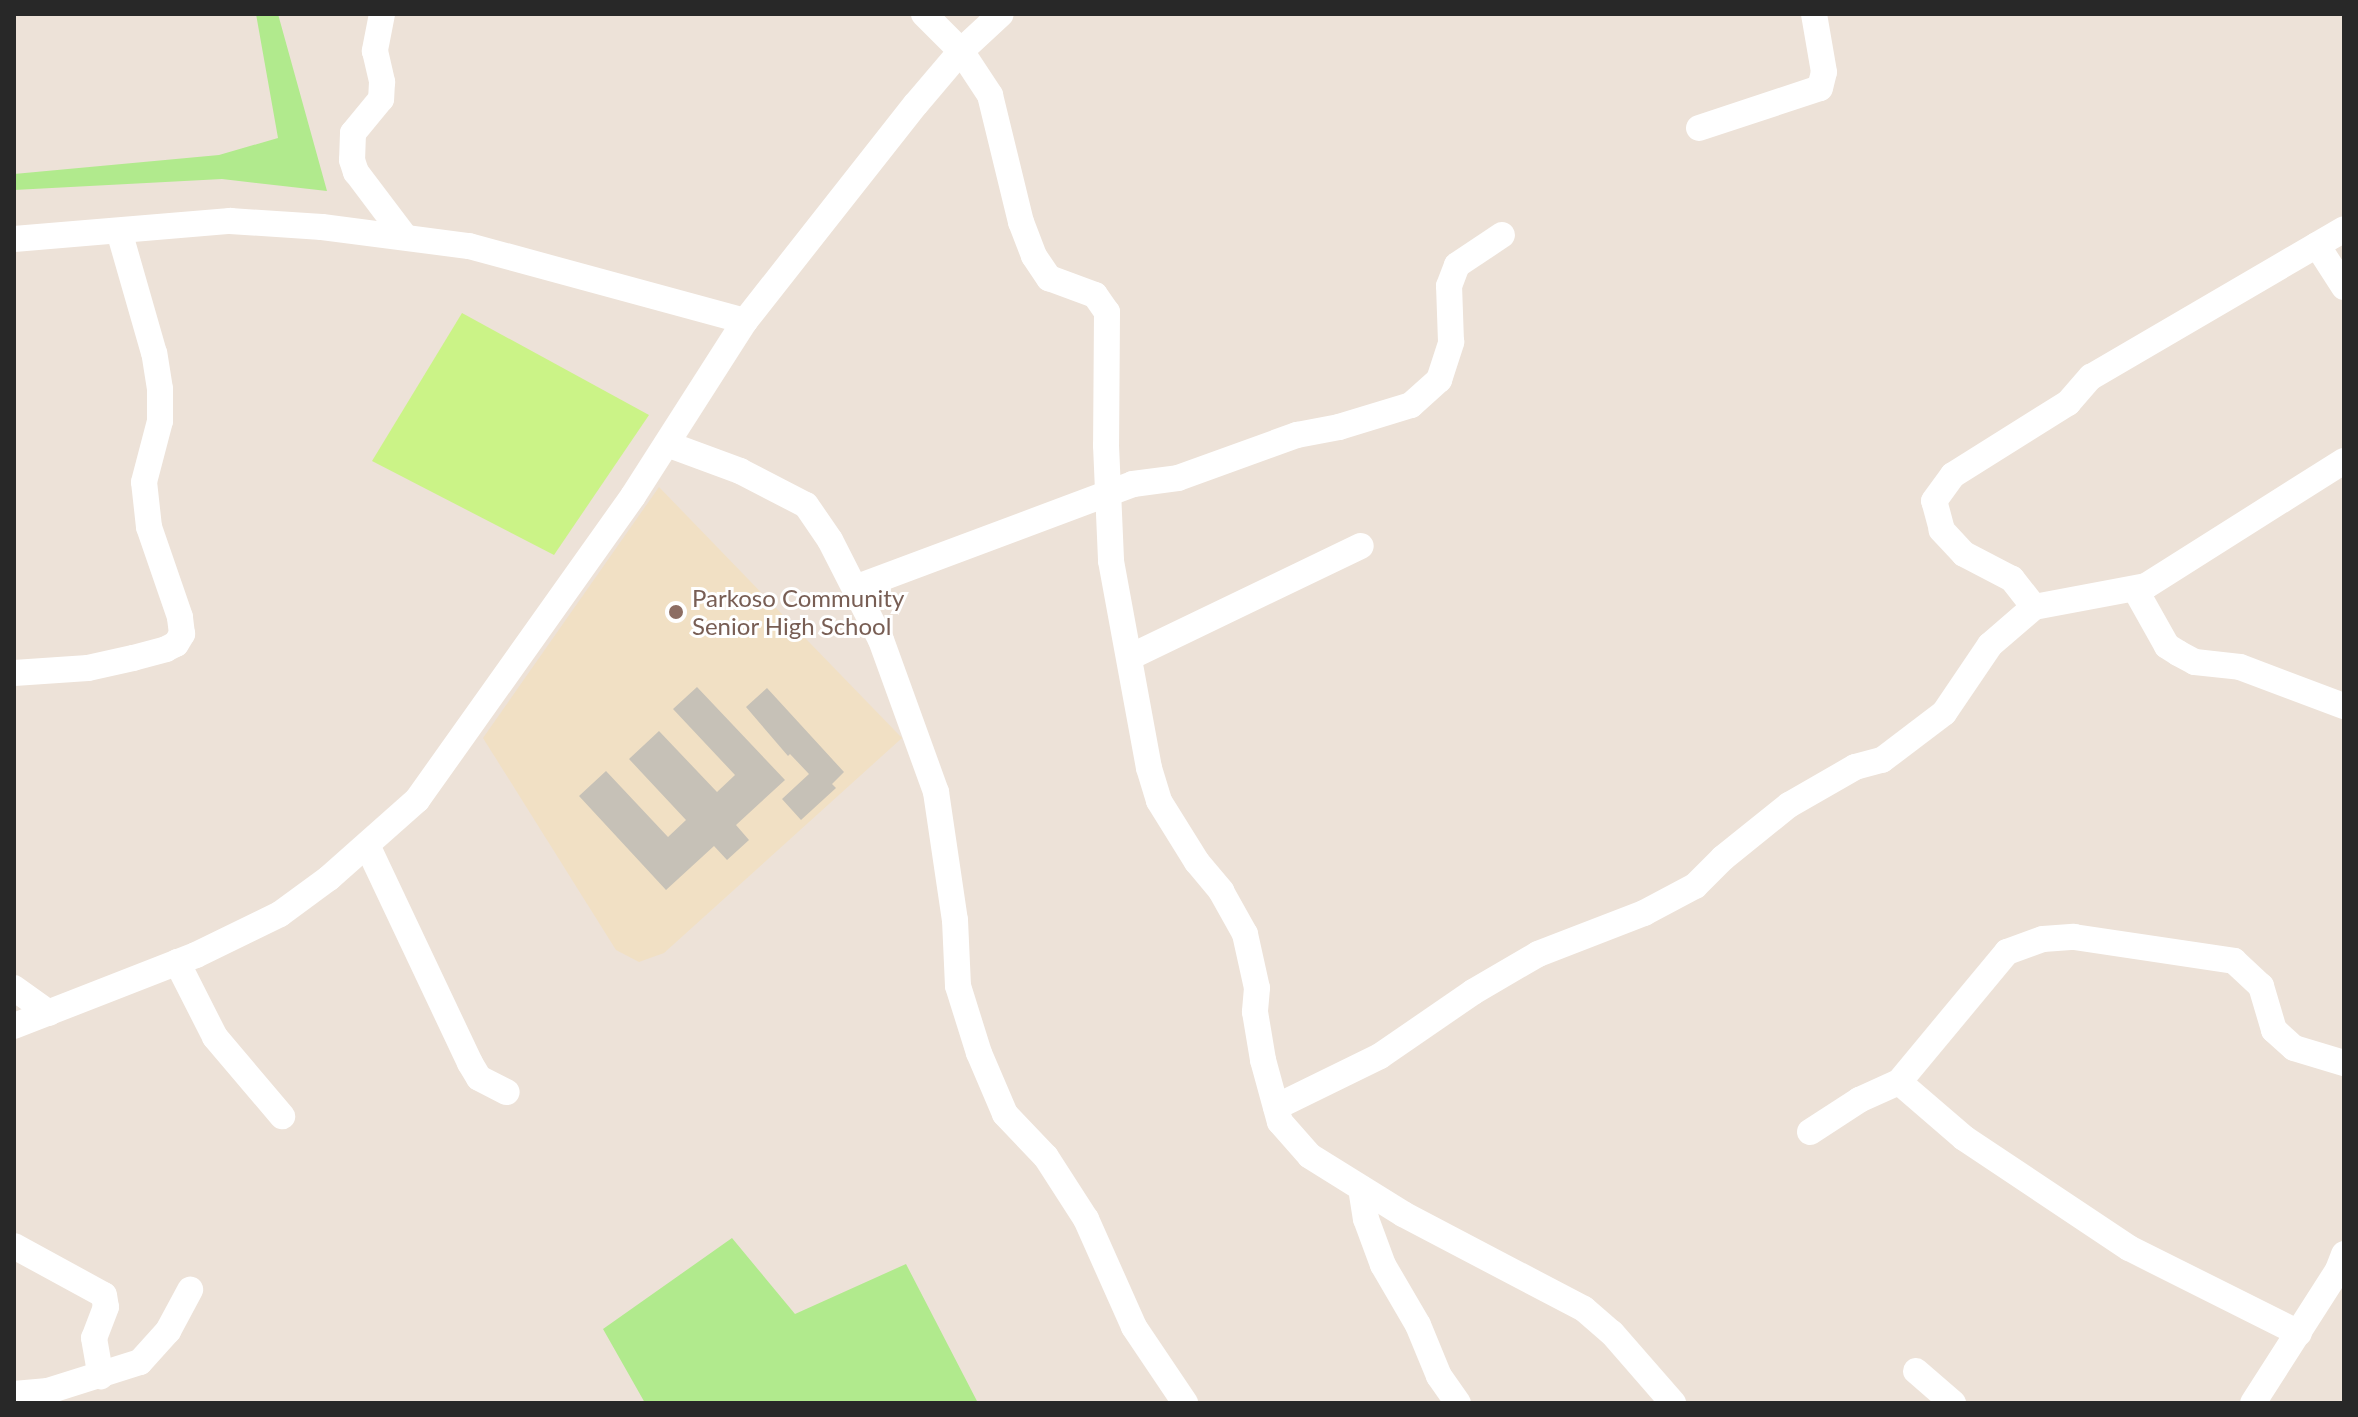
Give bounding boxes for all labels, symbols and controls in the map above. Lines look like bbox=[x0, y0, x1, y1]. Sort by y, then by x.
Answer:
place label: Parkoso Community Senior High School bbox=[692, 584, 904, 640]
marker: Parkoso Community Senior High School bbox=[667, 603, 685, 621]

